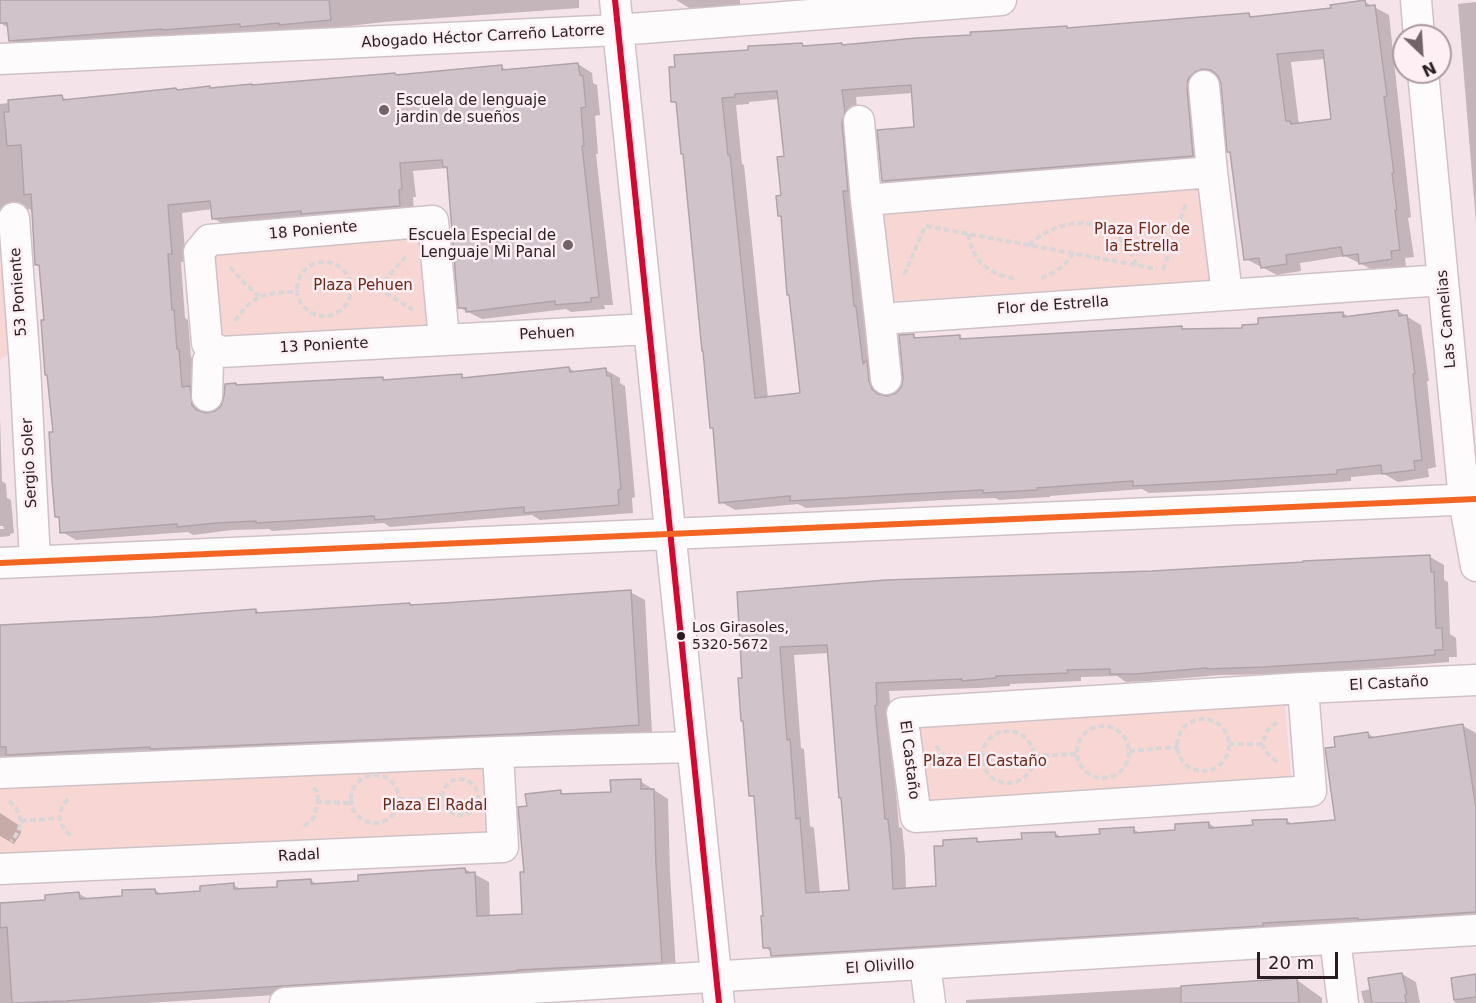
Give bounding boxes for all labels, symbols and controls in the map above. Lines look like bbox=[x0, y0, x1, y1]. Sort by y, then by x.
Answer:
street label: Abogado Héctor Carreño Latorre bbox=[361, 22, 605, 52]
north arrow bbox=[1392, 24, 1452, 84]
text: N bbox=[1419, 58, 1439, 80]
place label: Escuela de lenguaje jardin de sueños bbox=[396, 92, 546, 127]
marker: Escuela de lenguaje jardin de sueños bbox=[377, 103, 391, 117]
street label: 18 Poniente bbox=[268, 218, 358, 244]
park label: Plaza Flor de la Estrella bbox=[1094, 221, 1190, 256]
place label: Escuela Especial de Lenguaje Mi Panal bbox=[408, 227, 556, 262]
marker: Escuela Especial de Lenguaje Mi Panal bbox=[561, 238, 575, 252]
street label: 53 Poniente bbox=[7, 247, 31, 337]
street label: Las Camelias bbox=[1434, 269, 1460, 369]
park label: Plaza Pehuen bbox=[313, 277, 413, 295]
street label: Flor de Estrella bbox=[996, 293, 1110, 319]
street label: Pehuen bbox=[519, 324, 575, 344]
street label: 13 Poniente bbox=[279, 335, 369, 357]
street label: Sergio Soler bbox=[19, 417, 41, 509]
place label: Los Girasoles, 5320-5672 bbox=[692, 620, 789, 652]
marker: Los Girasoles, 5320-5672 bbox=[675, 630, 687, 642]
street label: El Castaño bbox=[1349, 673, 1429, 695]
street label: El Castaño bbox=[895, 719, 923, 801]
park label: Plaza El Castaño bbox=[923, 753, 1047, 771]
park label: Plaza El Radal bbox=[383, 797, 487, 815]
street label: Radal bbox=[277, 846, 321, 866]
scale bar bbox=[1260, 940, 1341, 978]
text: 20 m bbox=[1268, 952, 1314, 973]
street label: El Olivillo bbox=[845, 956, 915, 978]

